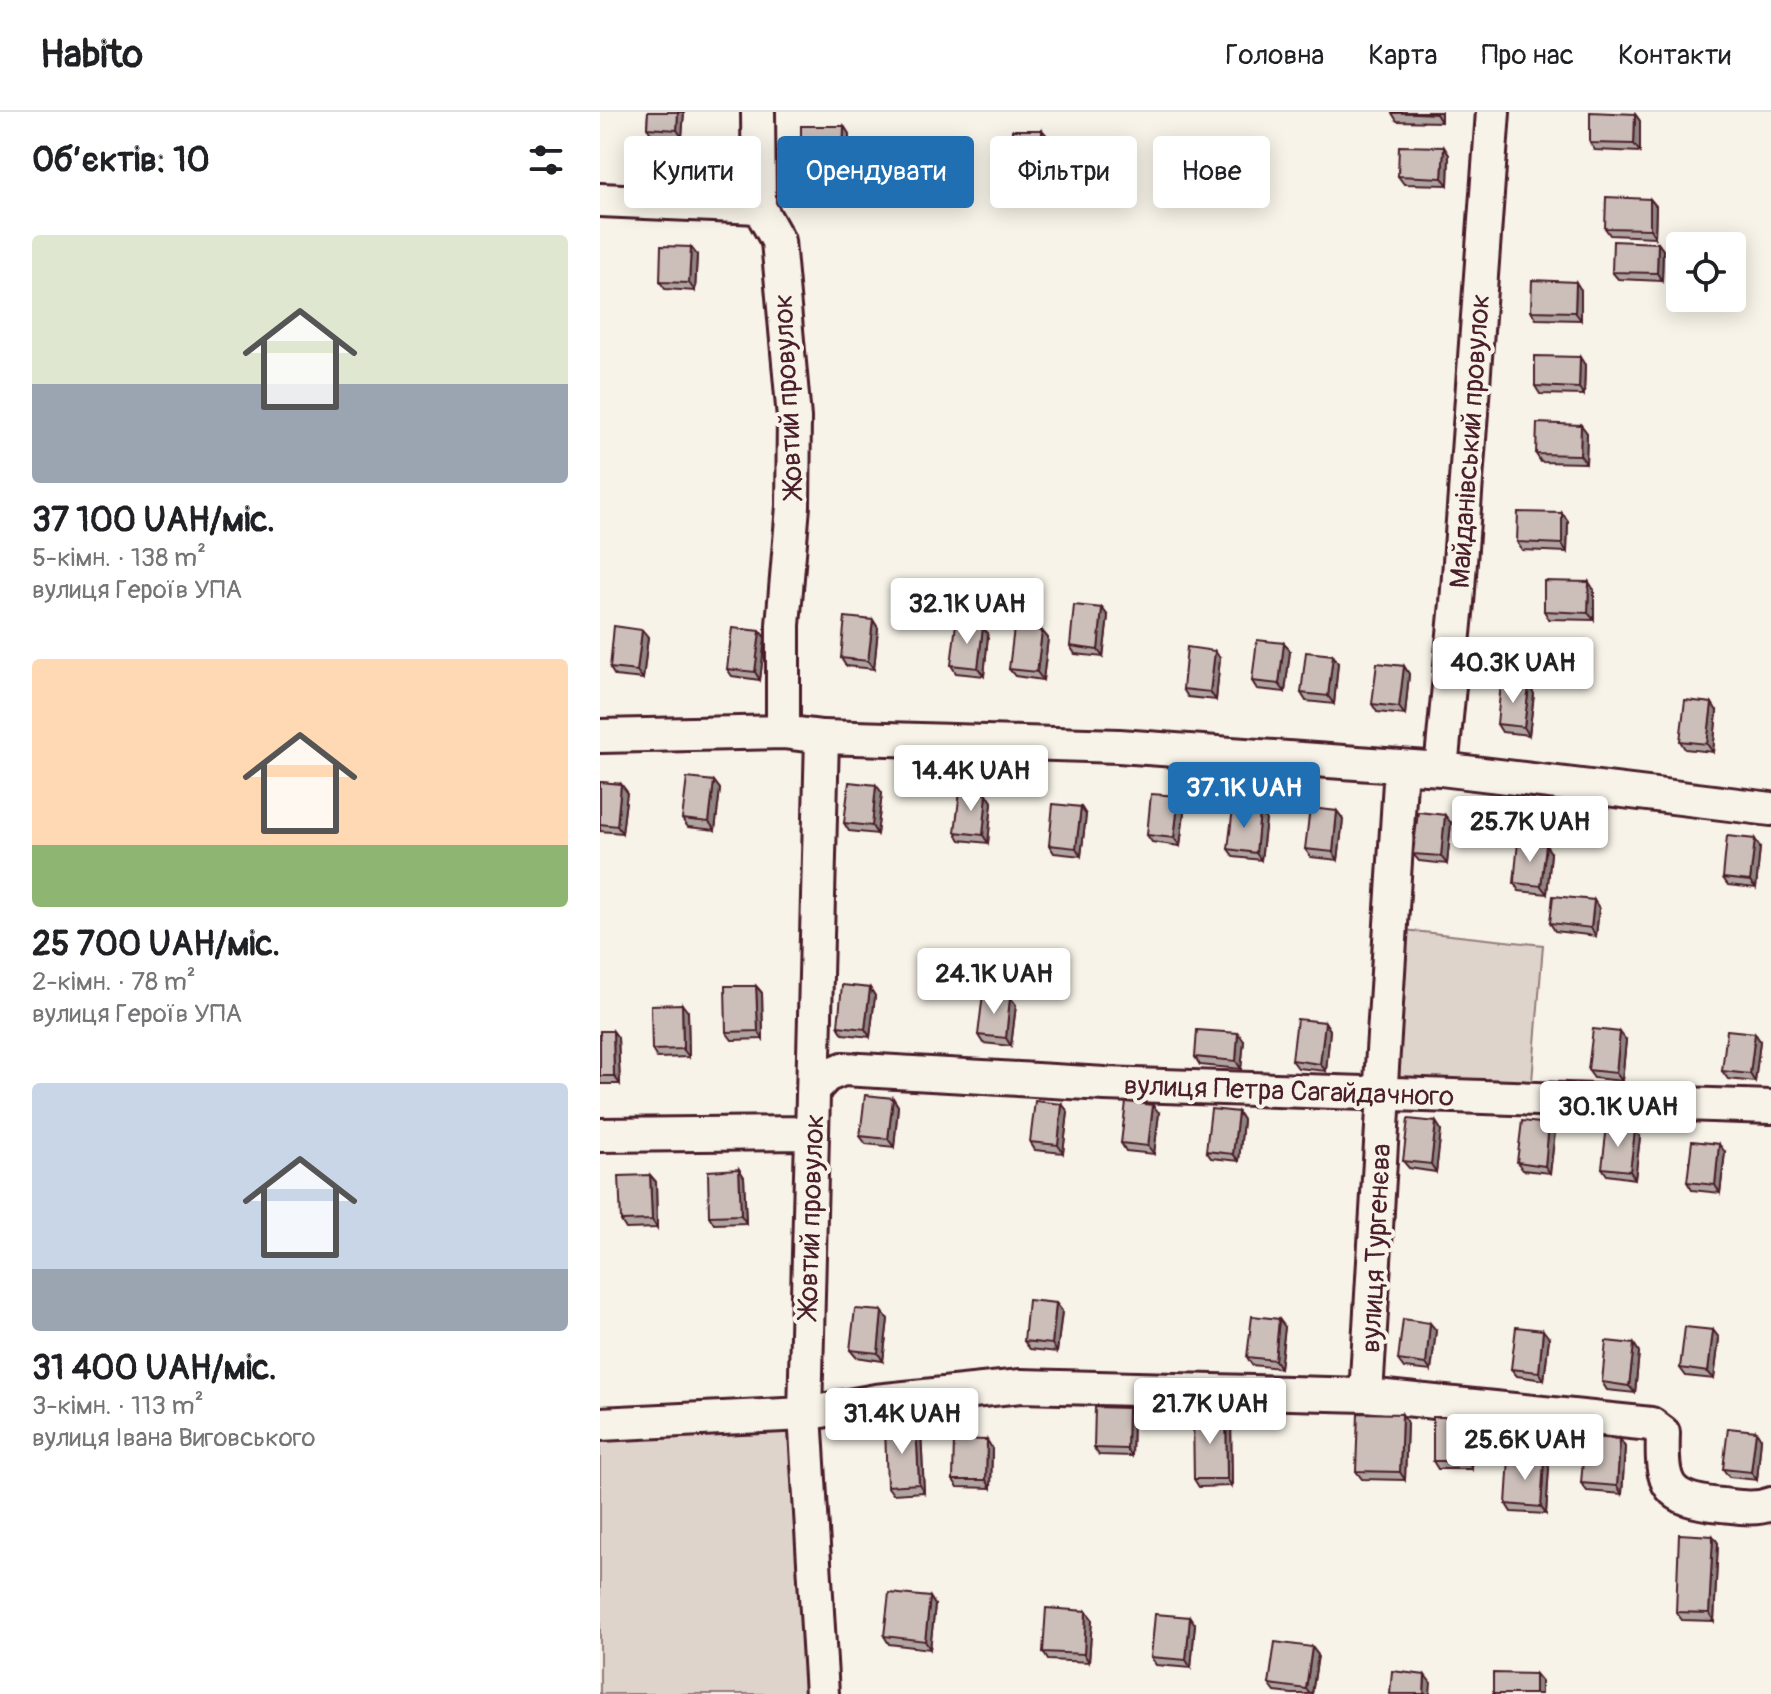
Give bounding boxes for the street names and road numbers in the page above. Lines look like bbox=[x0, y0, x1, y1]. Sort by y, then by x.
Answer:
street label: Жовтий провулок bbox=[766, 293, 812, 503]
street label: Майданівський провулок bbox=[1443, 293, 1498, 590]
street label: вулиця Петра Сагайдачного bbox=[1123, 1068, 1455, 1115]
street label: Жовтий провулок bbox=[790, 1113, 833, 1323]
street label: вулиця Тургенєва bbox=[1354, 1143, 1399, 1354]

